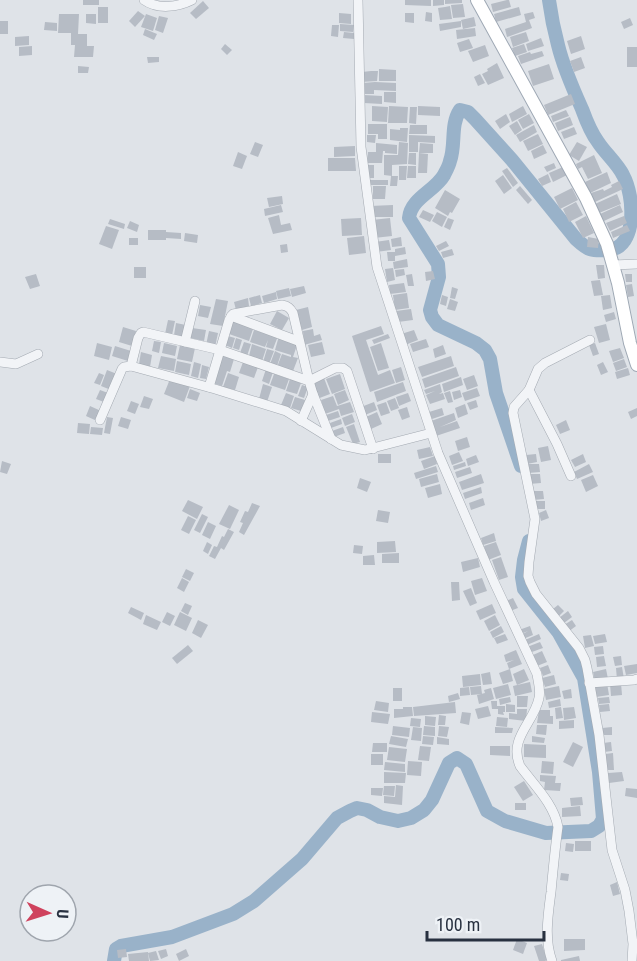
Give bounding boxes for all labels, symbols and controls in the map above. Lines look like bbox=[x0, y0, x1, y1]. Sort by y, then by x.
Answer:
north arrow bbox=[18, 883, 78, 943]
scale bar bbox=[427, 904, 544, 942]
text: U bbox=[53, 909, 72, 919]
text: 100 m bbox=[436, 914, 480, 935]

